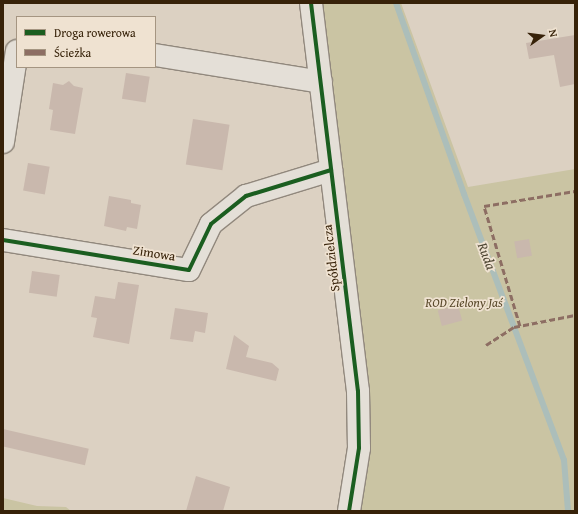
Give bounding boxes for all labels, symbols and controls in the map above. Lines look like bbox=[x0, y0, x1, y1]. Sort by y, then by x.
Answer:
legend bbox=[16, 16, 156, 68]
north arrow bbox=[522, 16, 562, 56]
text: Droga rowerowa bbox=[54, 24, 136, 41]
text: N bbox=[545, 28, 562, 39]
text: Ścieżka bbox=[54, 44, 91, 61]
street label: Spółdzielcza bbox=[320, 224, 344, 292]
water label: Ruda bbox=[474, 240, 500, 272]
street label: Zimowa bbox=[132, 243, 176, 265]
park label: ROD Zielony Jaś bbox=[425, 295, 503, 311]

